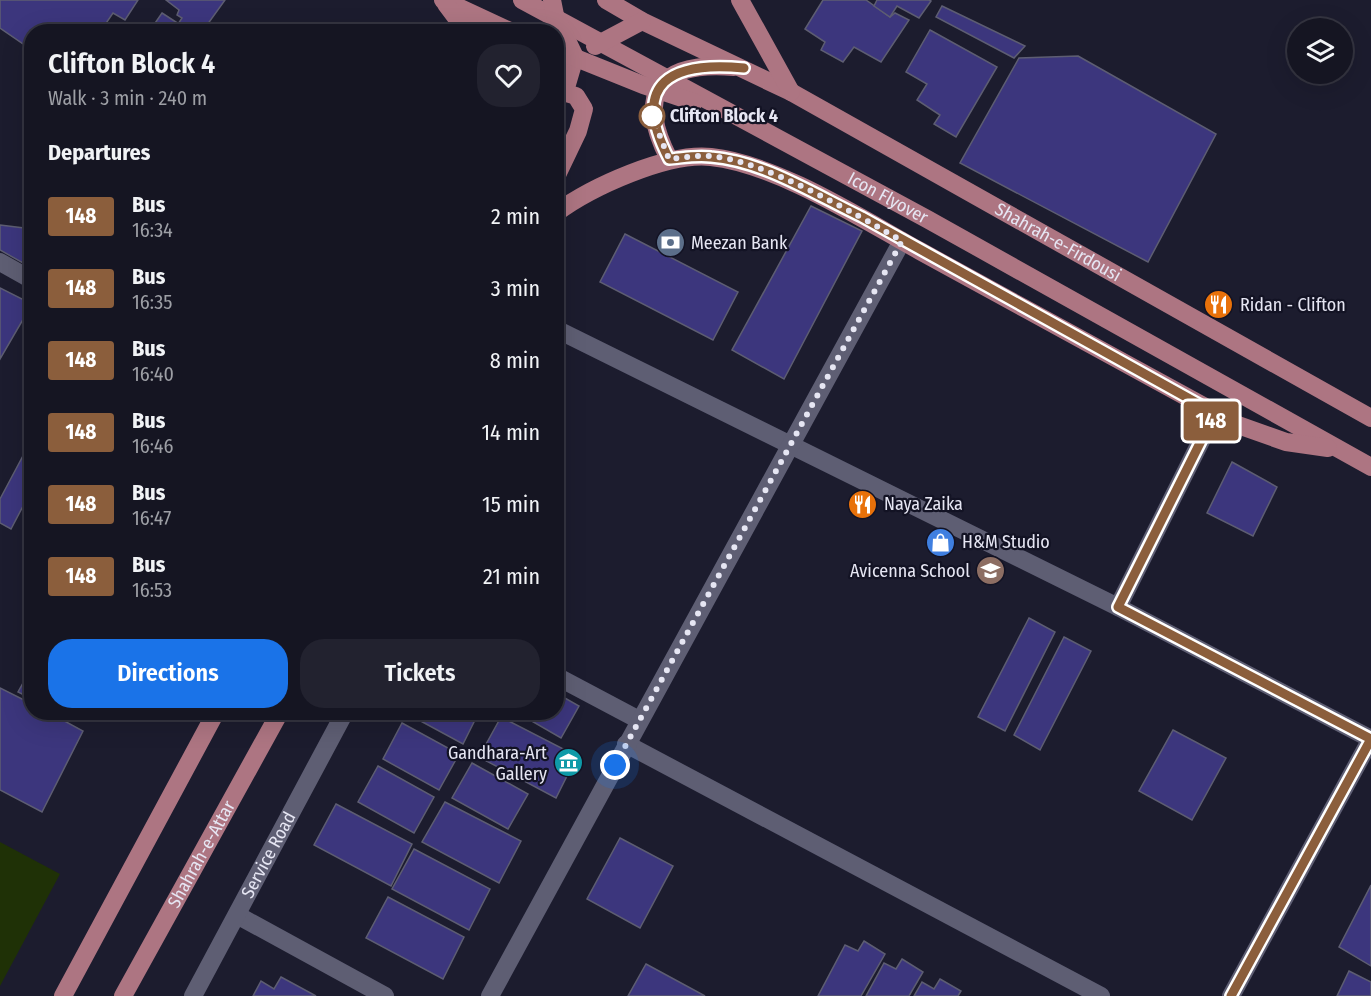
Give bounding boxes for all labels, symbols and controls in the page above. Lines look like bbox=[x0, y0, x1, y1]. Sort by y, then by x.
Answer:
map controls bbox=[1287, 18, 1353, 84]
button: layers bbox=[1287, 18, 1353, 84]
button: heart bbox=[477, 44, 540, 107]
text: Clifton Block 4 bbox=[48, 47, 215, 80]
text: Walk · 3 min · 240 m bbox=[48, 86, 207, 110]
marker: Clifton Block 4 bbox=[639, 103, 665, 129]
place label: Clifton Block 4 bbox=[670, 105, 778, 127]
text: Departures bbox=[48, 139, 150, 166]
street label: Icon Flyover bbox=[844, 167, 933, 229]
text: Bus bbox=[132, 191, 165, 218]
street label: Shahrah-e-Firdousi bbox=[991, 198, 1125, 286]
text: 148 bbox=[66, 203, 96, 229]
text: 2 min bbox=[491, 203, 540, 230]
text: 16:34 bbox=[132, 218, 173, 242]
bank icon: Meezan Bank bbox=[654, 227, 686, 259]
place label: Meezan Bank bbox=[691, 232, 788, 254]
text: Bus bbox=[132, 263, 165, 290]
text: 148 bbox=[66, 275, 96, 301]
text: 3 min bbox=[491, 275, 540, 302]
restaurant icon: Ridan - Clifton bbox=[1203, 289, 1235, 321]
text: 16:35 bbox=[132, 290, 172, 314]
place label: Ridan - Clifton bbox=[1240, 294, 1346, 316]
text: Bus bbox=[132, 335, 165, 362]
text: 148 bbox=[66, 347, 96, 373]
text: 8 min bbox=[490, 347, 540, 374]
text: 16:40 bbox=[132, 362, 174, 386]
line badge: 148 bbox=[1176, 402, 1246, 440]
text: Bus bbox=[132, 407, 165, 434]
text: 148 bbox=[1196, 408, 1226, 434]
text: 148 bbox=[66, 419, 96, 445]
text: 14 min bbox=[482, 419, 540, 446]
text: 16:46 bbox=[132, 434, 173, 458]
text: Bus bbox=[132, 479, 165, 506]
restaurant icon: Naya Zaika bbox=[847, 488, 879, 520]
text: 148 bbox=[66, 491, 96, 517]
text: 15 min bbox=[482, 491, 540, 518]
place label: Naya Zaika bbox=[884, 493, 963, 515]
text: 16:47 bbox=[132, 506, 171, 530]
shop icon: H&M Studio bbox=[925, 526, 957, 558]
place label: H&M Studio bbox=[962, 531, 1050, 553]
text: Bus bbox=[132, 551, 165, 578]
school or university icon: Avicenna School bbox=[975, 555, 1007, 587]
place label: Avicenna School bbox=[850, 560, 970, 582]
text: 148 bbox=[66, 563, 96, 589]
text: 21 min bbox=[483, 563, 540, 590]
text: 16:53 bbox=[132, 578, 172, 602]
button: Directions bbox=[48, 639, 288, 708]
button: Tickets bbox=[300, 639, 540, 708]
place label: Gandhara-Art Gallery bbox=[448, 742, 547, 785]
museum icon: Gandhara-Art Gallery bbox=[552, 747, 584, 779]
your location bbox=[600, 750, 630, 780]
street label: Shahrah-e-Attar bbox=[163, 796, 240, 912]
street label: Service Road bbox=[236, 808, 301, 902]

